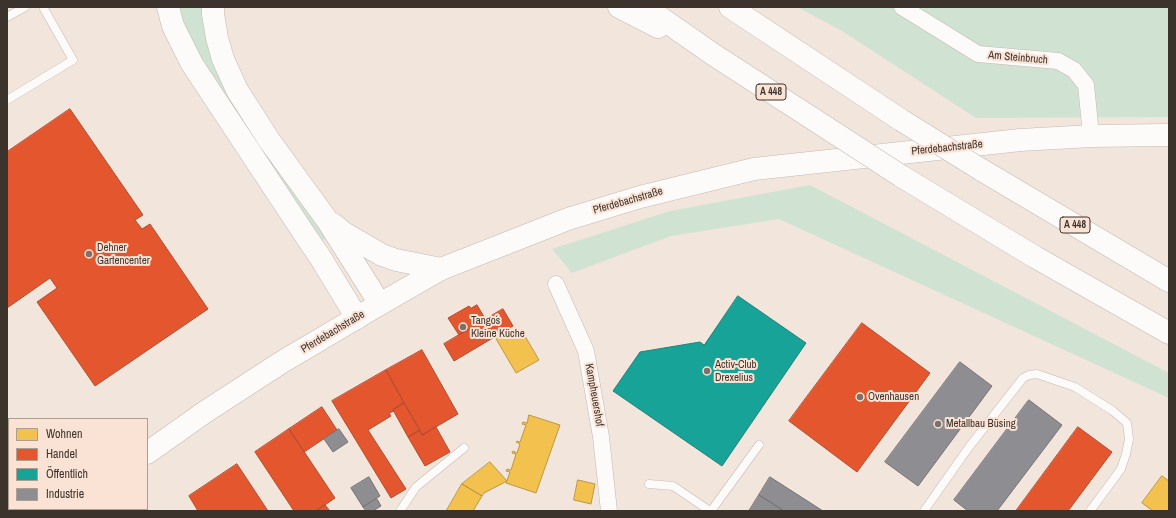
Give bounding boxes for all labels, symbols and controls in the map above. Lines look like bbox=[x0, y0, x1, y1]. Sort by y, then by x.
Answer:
street label: Am Steinbruch bbox=[988, 49, 1048, 67]
road number: A 448 bbox=[756, 84, 786, 100]
street label: Pferdebachstraße bbox=[911, 138, 983, 158]
street label: Pferdebachstraße bbox=[592, 185, 664, 217]
road number: A 448 bbox=[1060, 217, 1090, 233]
place label: Dehner Gartencenter bbox=[97, 241, 150, 267]
marker: Dehner Gartencenter bbox=[84, 249, 94, 259]
street label: Pferdebachstraße bbox=[299, 308, 367, 356]
place label: Tango´s Kleine Küche bbox=[471, 314, 525, 340]
marker: Tango´s Kleine Küche bbox=[458, 322, 468, 332]
place label: Activ-Club Drexelius bbox=[715, 358, 757, 384]
street label: Kampheuershof bbox=[582, 362, 606, 428]
marker: Activ-Club Drexelius bbox=[702, 366, 712, 376]
place label: Ovenhausen bbox=[868, 390, 919, 404]
marker: Ovenhausen bbox=[855, 392, 865, 402]
place label: Metallbau Büsing bbox=[946, 417, 1016, 431]
legend bbox=[8, 418, 148, 510]
marker: Metallbau Büsing bbox=[933, 419, 943, 429]
text: Wohnen bbox=[46, 426, 82, 442]
text: Handel bbox=[46, 446, 77, 462]
text: Öffentlich bbox=[46, 466, 88, 482]
text: Industrie bbox=[46, 486, 84, 502]

